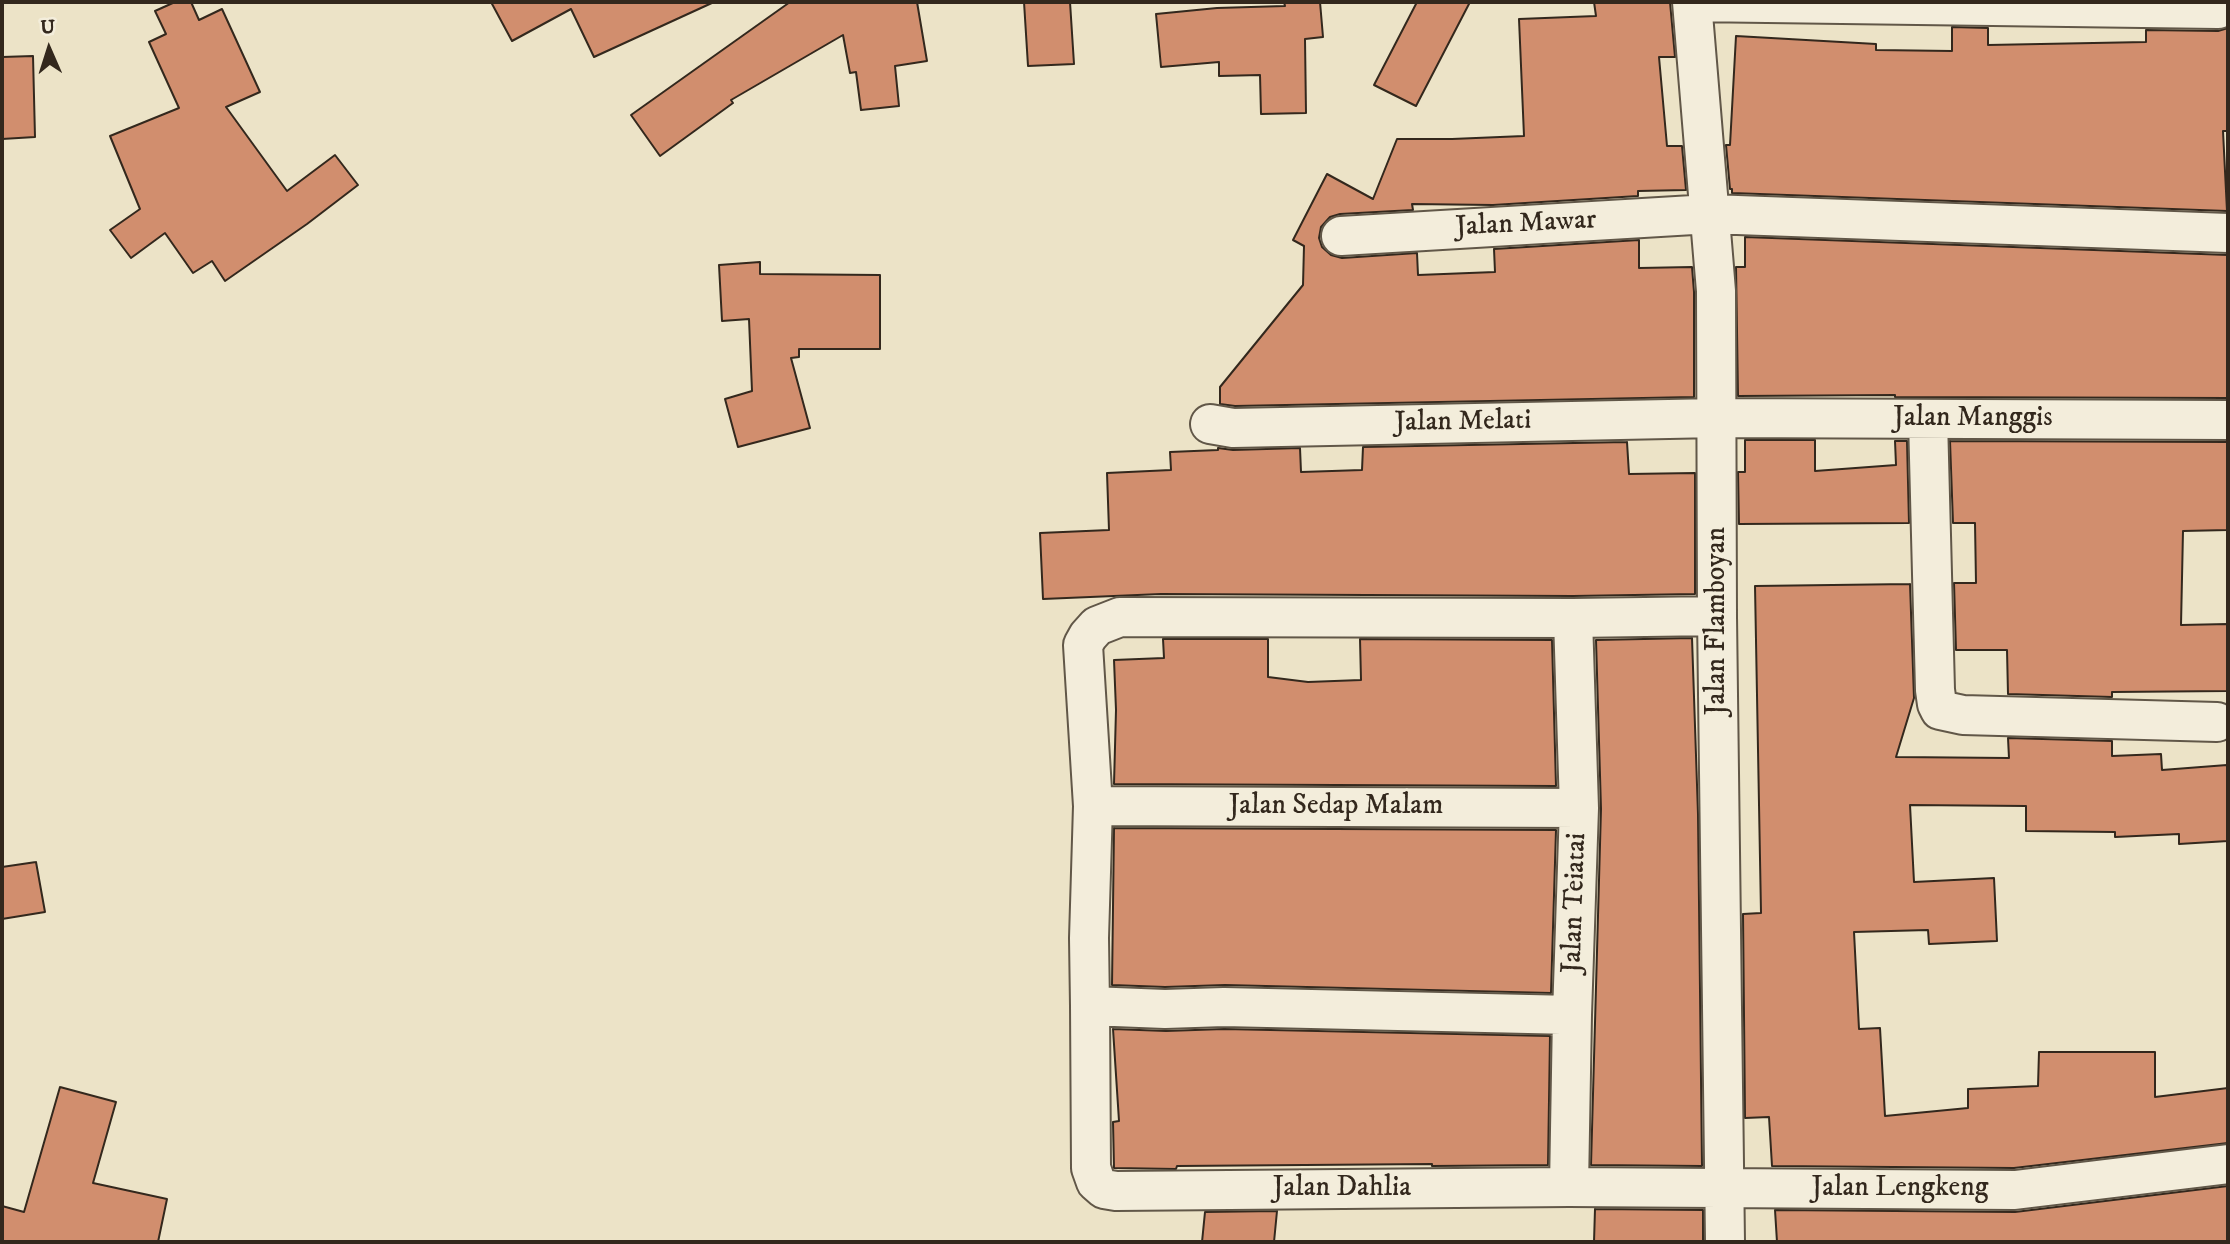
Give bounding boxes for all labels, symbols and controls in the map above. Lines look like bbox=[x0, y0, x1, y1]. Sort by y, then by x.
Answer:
north arrow bbox=[14, 14, 84, 84]
text: U bbox=[40, 16, 56, 39]
street label: Jalan Mawar bbox=[1455, 205, 1597, 245]
street label: Jalan Manggis bbox=[1893, 402, 2053, 436]
street label: Jalan Melati bbox=[1394, 405, 1532, 441]
street label: Jalan Flamboyan bbox=[1701, 527, 1735, 715]
street label: Jalan Sedap Malam bbox=[1229, 790, 1443, 824]
street label: Jalan Teiatai bbox=[1557, 832, 1595, 974]
street label: Jalan Dahlia bbox=[1273, 1172, 1411, 1206]
street label: Jalan Lengkeng bbox=[1812, 1172, 1988, 1206]

